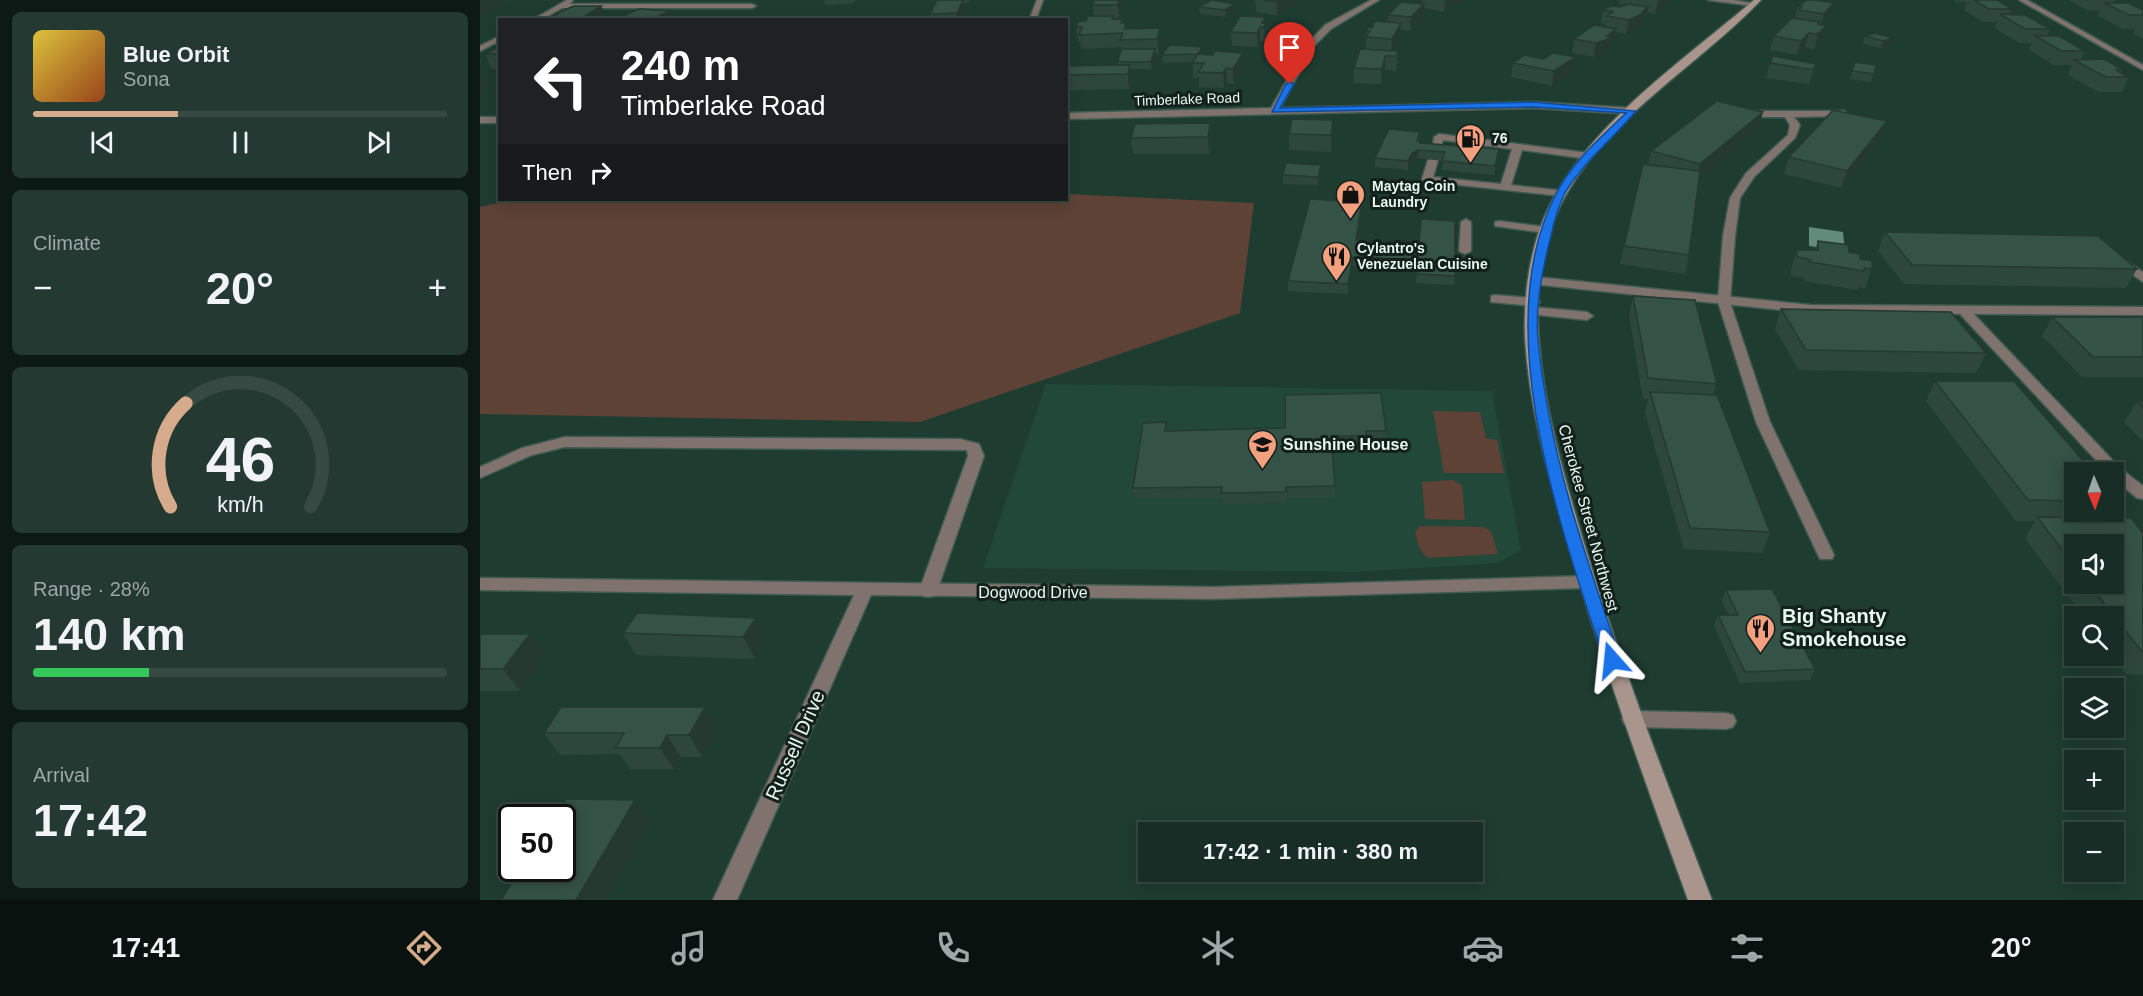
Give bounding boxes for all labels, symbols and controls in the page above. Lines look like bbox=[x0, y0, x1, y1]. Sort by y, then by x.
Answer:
pin bbox=[1264, 22, 1315, 84]
icon: arrive bbox=[1273, 31, 1306, 64]
text: Blue Orbit bbox=[123, 42, 229, 67]
icon: left bbox=[522, 42, 600, 120]
text: 240 m bbox=[621, 42, 740, 89]
text: Sona bbox=[123, 68, 170, 90]
street label: Timberlake Road bbox=[1134, 89, 1240, 109]
text: Timberlake Road bbox=[621, 91, 826, 121]
fuel station icon: 76 bbox=[1455, 122, 1487, 164]
icon: previous bbox=[86, 126, 119, 159]
icon: pause bbox=[224, 126, 257, 159]
icon: next bbox=[362, 126, 395, 159]
place label: 76 bbox=[1492, 130, 1508, 146]
icon: right bbox=[584, 156, 617, 189]
text: Then bbox=[522, 160, 572, 185]
shop icon: Maytag Coin Laundry bbox=[1335, 178, 1367, 220]
place label: Maytag Coin Laundry bbox=[1372, 178, 1455, 210]
text: Climate bbox=[33, 232, 101, 254]
restaurant icon: Cylantro's Venezuelan Cuisine bbox=[1320, 240, 1352, 282]
place label: Cylantro's Venezuelan Cuisine bbox=[1357, 240, 1488, 272]
text: 20° bbox=[206, 263, 274, 314]
text: − bbox=[33, 269, 52, 306]
text: + bbox=[428, 269, 447, 306]
street label: Cherokee Street Northwest bbox=[1555, 423, 1622, 614]
text: 46 bbox=[205, 425, 275, 494]
school or university icon: Sunshine House bbox=[1246, 428, 1278, 470]
place label: Sunshine House bbox=[1283, 436, 1408, 453]
north arrow bbox=[2064, 462, 2124, 522]
map controls bbox=[2064, 462, 2124, 882]
text: km/h bbox=[217, 493, 263, 517]
button: sound bbox=[2064, 534, 2124, 594]
text: Range · 28% bbox=[33, 578, 150, 600]
street label: Dogwood Drive bbox=[978, 584, 1088, 601]
place label: Big Shanty Smokehouse bbox=[1782, 605, 1906, 650]
button: search bbox=[2064, 606, 2124, 666]
text: 140 km bbox=[33, 609, 186, 660]
restaurant icon: Big Shanty Smokehouse bbox=[1745, 612, 1777, 654]
position arrow bbox=[1580, 628, 1644, 692]
button: layers bbox=[2064, 678, 2124, 738]
street label: Russell Drive bbox=[761, 687, 829, 803]
button: + bbox=[2064, 750, 2124, 810]
text: Arrival bbox=[33, 764, 90, 786]
text: 17:42 bbox=[33, 795, 148, 846]
speed limit sign: 50 bbox=[498, 804, 576, 882]
button: − bbox=[2064, 822, 2124, 882]
text: 17:42 · 1 min · 380 m bbox=[1203, 839, 1418, 864]
icon: directions bbox=[403, 927, 445, 969]
icon: music bbox=[668, 927, 710, 969]
icon: phone bbox=[932, 927, 974, 969]
icon: climate bbox=[1197, 927, 1239, 969]
icon: car bbox=[1462, 927, 1504, 969]
icon: filters bbox=[1726, 927, 1768, 969]
text: 17:41 bbox=[111, 933, 180, 963]
text: 20° bbox=[1991, 933, 2032, 963]

